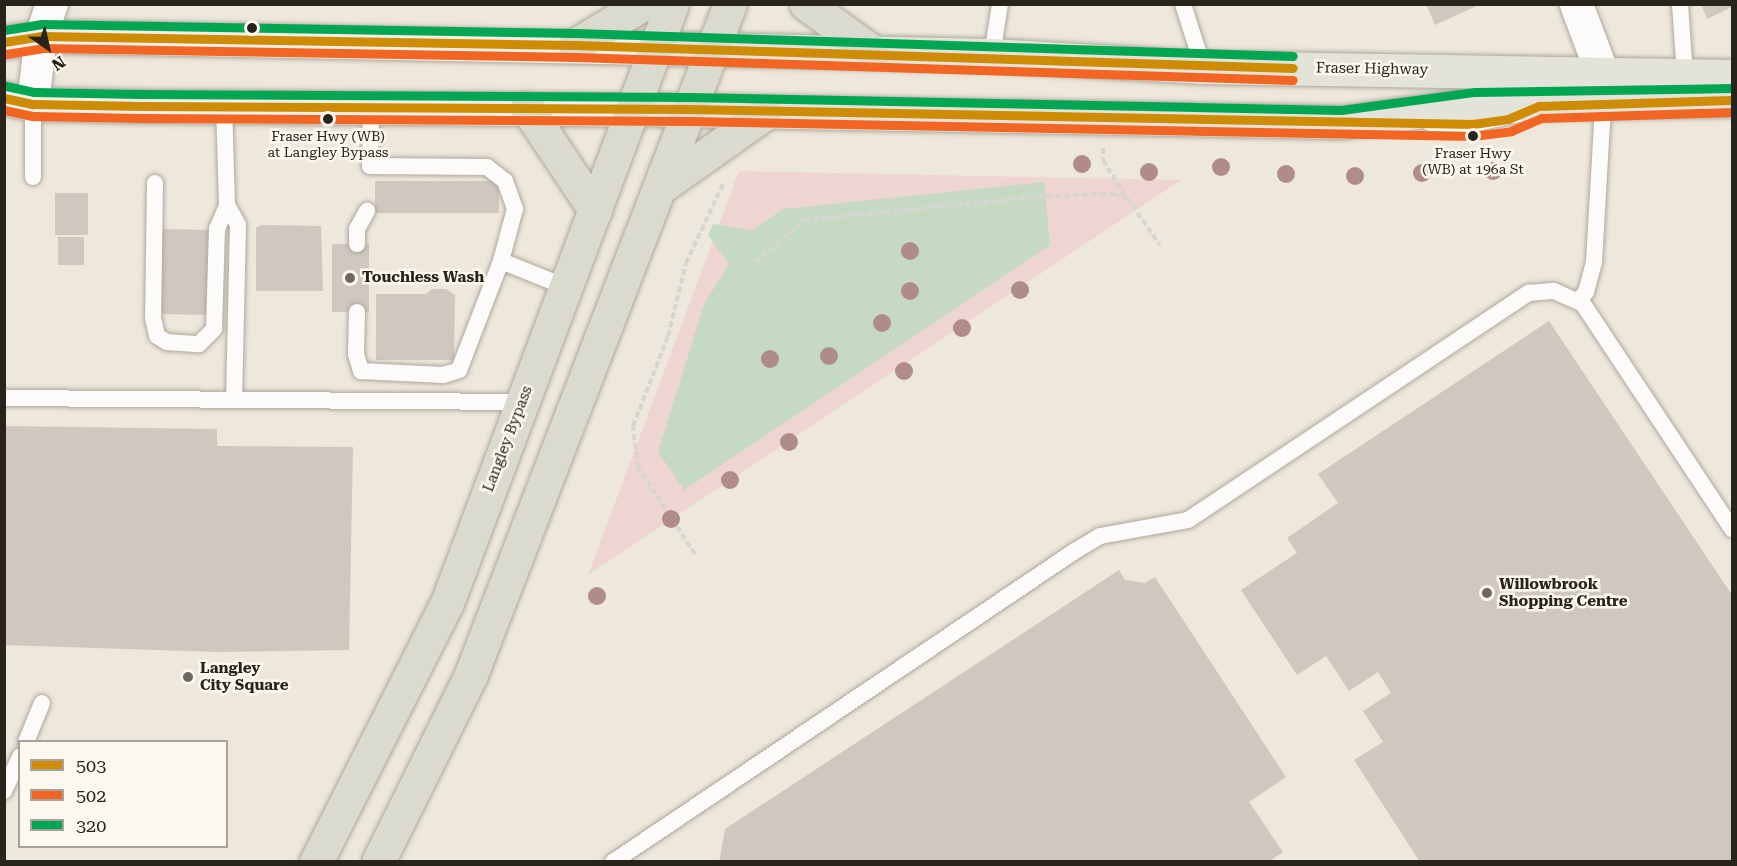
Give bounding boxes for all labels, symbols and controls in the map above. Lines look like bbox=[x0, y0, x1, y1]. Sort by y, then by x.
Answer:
north arrow bbox=[18, 18, 78, 78]
unlabelled marker bbox=[246, 22, 258, 34]
text: N bbox=[48, 52, 69, 75]
street label: Fraser Highway bbox=[1316, 59, 1428, 79]
marker: Fraser Hwy (WB) at Langley Bypass bbox=[322, 113, 334, 125]
place label: Fraser Hwy (WB) at Langley Bypass bbox=[268, 128, 388, 160]
marker: Fraser Hwy (WB) at 196a St bbox=[1467, 130, 1479, 142]
place label: Fraser Hwy (WB) at 196a St bbox=[1422, 145, 1524, 178]
place label: Touchless Wash bbox=[362, 269, 484, 287]
marker: Touchless Wash bbox=[343, 271, 357, 285]
street label: Langley Bypass bbox=[480, 383, 536, 495]
place label: Willowbrook Shopping Centre bbox=[1499, 575, 1628, 610]
marker: Willowbrook Shopping Centre bbox=[1480, 586, 1494, 600]
place label: Langley City Square bbox=[200, 659, 289, 694]
marker: Langley City Square bbox=[181, 670, 195, 684]
legend bbox=[18, 740, 228, 848]
text: 503 bbox=[76, 755, 106, 776]
text: 502 bbox=[76, 785, 106, 806]
text: 320 bbox=[76, 815, 106, 836]

